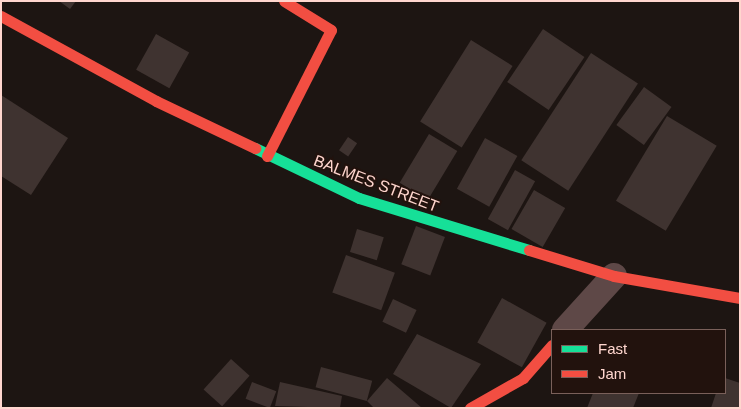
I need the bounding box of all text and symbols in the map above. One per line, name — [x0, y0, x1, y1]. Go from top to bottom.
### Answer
street label: BALMES STREET — [311, 151, 441, 217]
legend — [551, 329, 726, 394]
text: Fast — [598, 340, 627, 357]
text: Jam — [598, 365, 626, 382]

